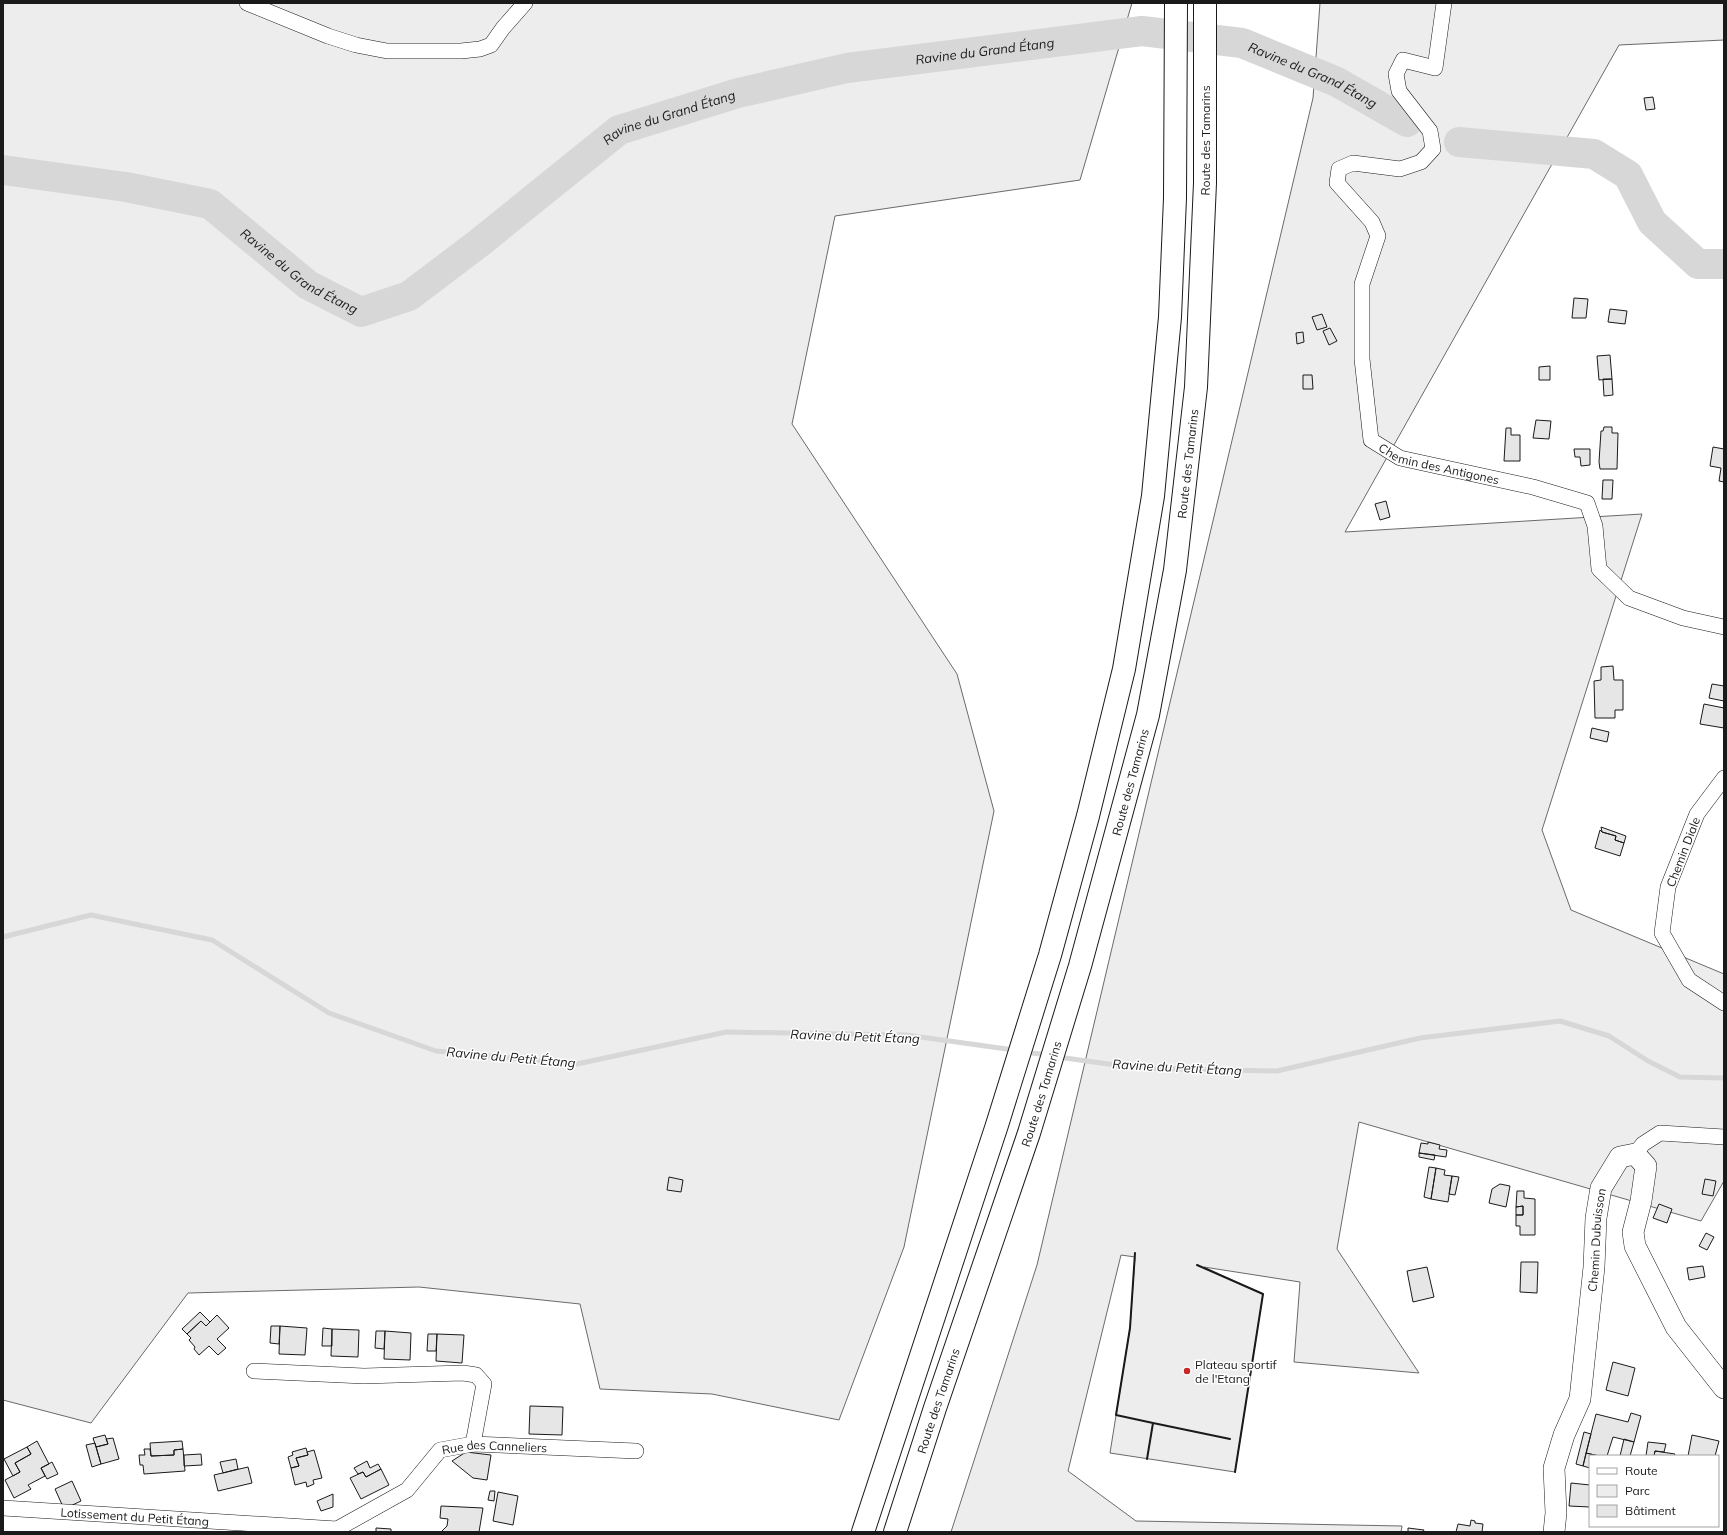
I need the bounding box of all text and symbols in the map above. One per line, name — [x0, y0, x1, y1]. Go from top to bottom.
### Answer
water label: Ravine du Grand Étang — [914, 34, 1055, 67]
water label: Ravine du Grand Étang — [1246, 39, 1380, 111]
street label: Route des Tamarins — [1197, 85, 1213, 196]
water label: Ravine du Grand Étang — [599, 86, 737, 148]
water label: Ravine du Grand Étang — [237, 225, 361, 317]
street label: Route des Tamarins — [1173, 408, 1201, 519]
street label: Chemin des Antigones — [1376, 439, 1501, 487]
street label: Route des Tamarins — [1108, 727, 1151, 837]
street label: Chemin Diale — [1663, 815, 1703, 889]
water label: Ravine du Petit Étang — [790, 1026, 920, 1046]
street label: Route des Tamarins — [1017, 1039, 1064, 1149]
water label: Ravine du Petit Étang — [446, 1043, 576, 1071]
water label: Ravine du Petit Étang — [1112, 1056, 1242, 1078]
street label: Chemin Dubuisson — [1584, 1187, 1608, 1292]
street label: Route des Tamarins — [913, 1346, 962, 1455]
place label: Plateau sportif de l'Etang — [1195, 1357, 1278, 1386]
marker: Plateau sportif de l'Etang — [1182, 1366, 1192, 1376]
street label: Rue des Canneliers — [440, 1437, 548, 1457]
legend — [1589, 1455, 1719, 1527]
text: Route — [1625, 1463, 1658, 1478]
text: Parc — [1625, 1483, 1650, 1498]
text: Bâtiment — [1625, 1503, 1676, 1518]
street label: Lotissement du Petit Étang — [60, 1504, 209, 1528]

